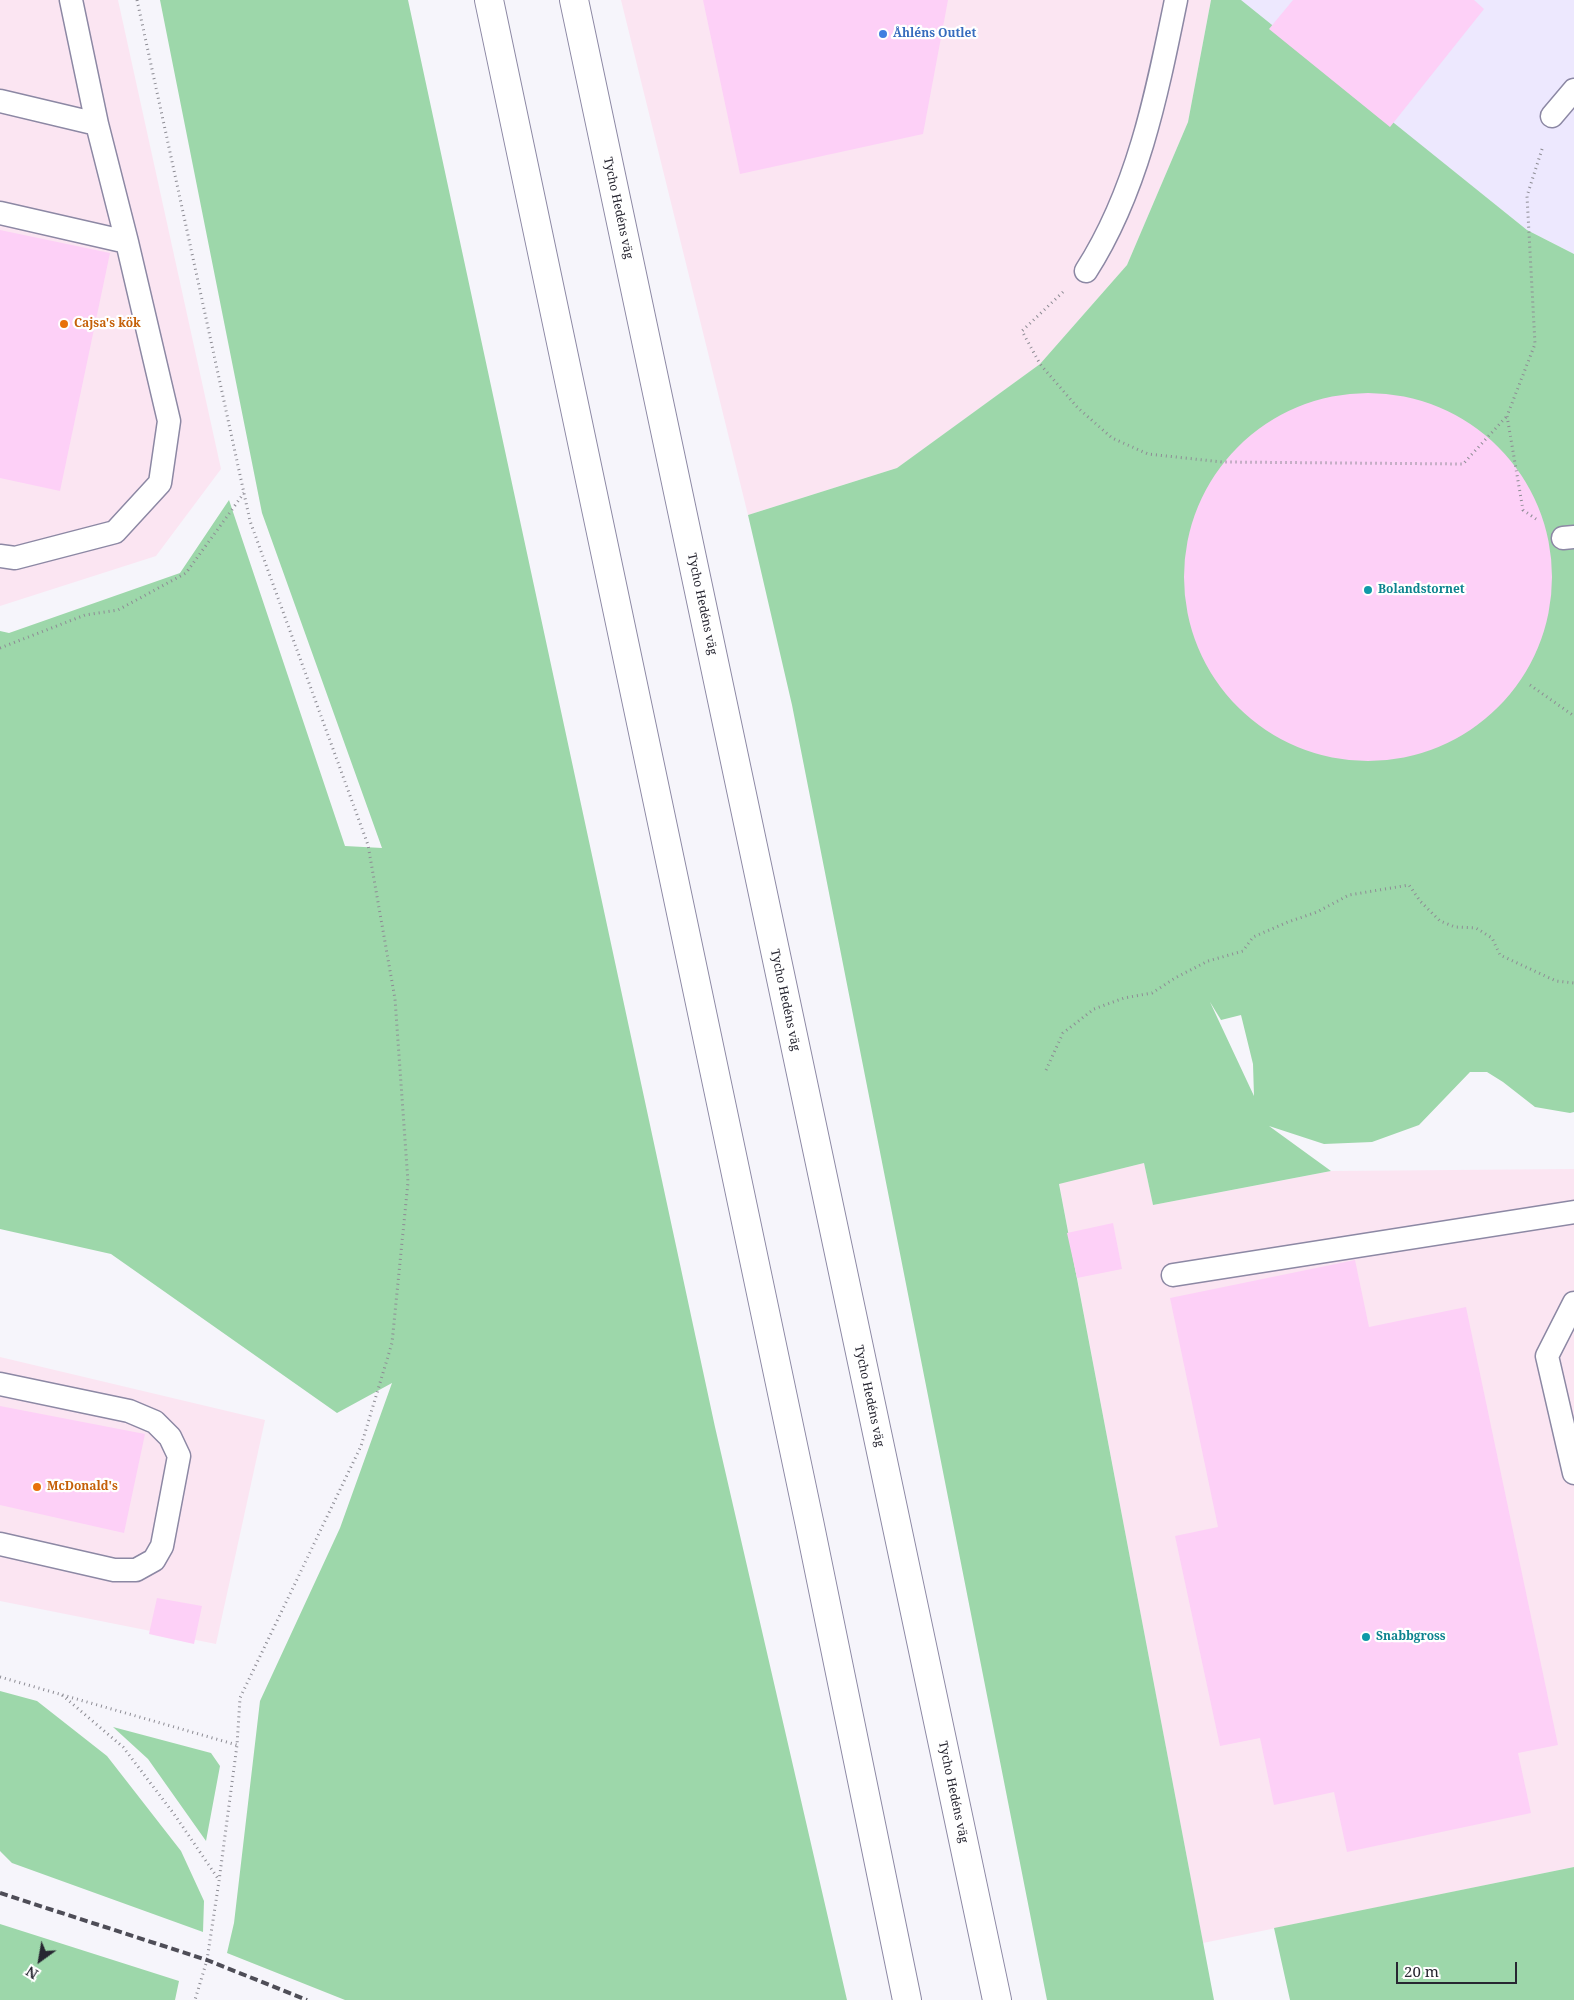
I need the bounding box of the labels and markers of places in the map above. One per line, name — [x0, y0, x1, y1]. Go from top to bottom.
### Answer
place label: Åhléns Outlet — [893, 27, 976, 41]
marker: Åhléns Outlet — [877, 28, 889, 40]
place label: Cajsa's kök — [74, 317, 141, 331]
marker: Cajsa's kök — [58, 318, 70, 330]
place label: Bolandstornet — [1378, 583, 1465, 597]
marker: Bolandstornet — [1362, 584, 1374, 596]
place label: McDonald's — [47, 1480, 118, 1494]
marker: McDonald's — [31, 1481, 43, 1493]
place label: Snabbgross — [1376, 1630, 1446, 1644]
marker: Snabbgross — [1360, 1631, 1372, 1643]

